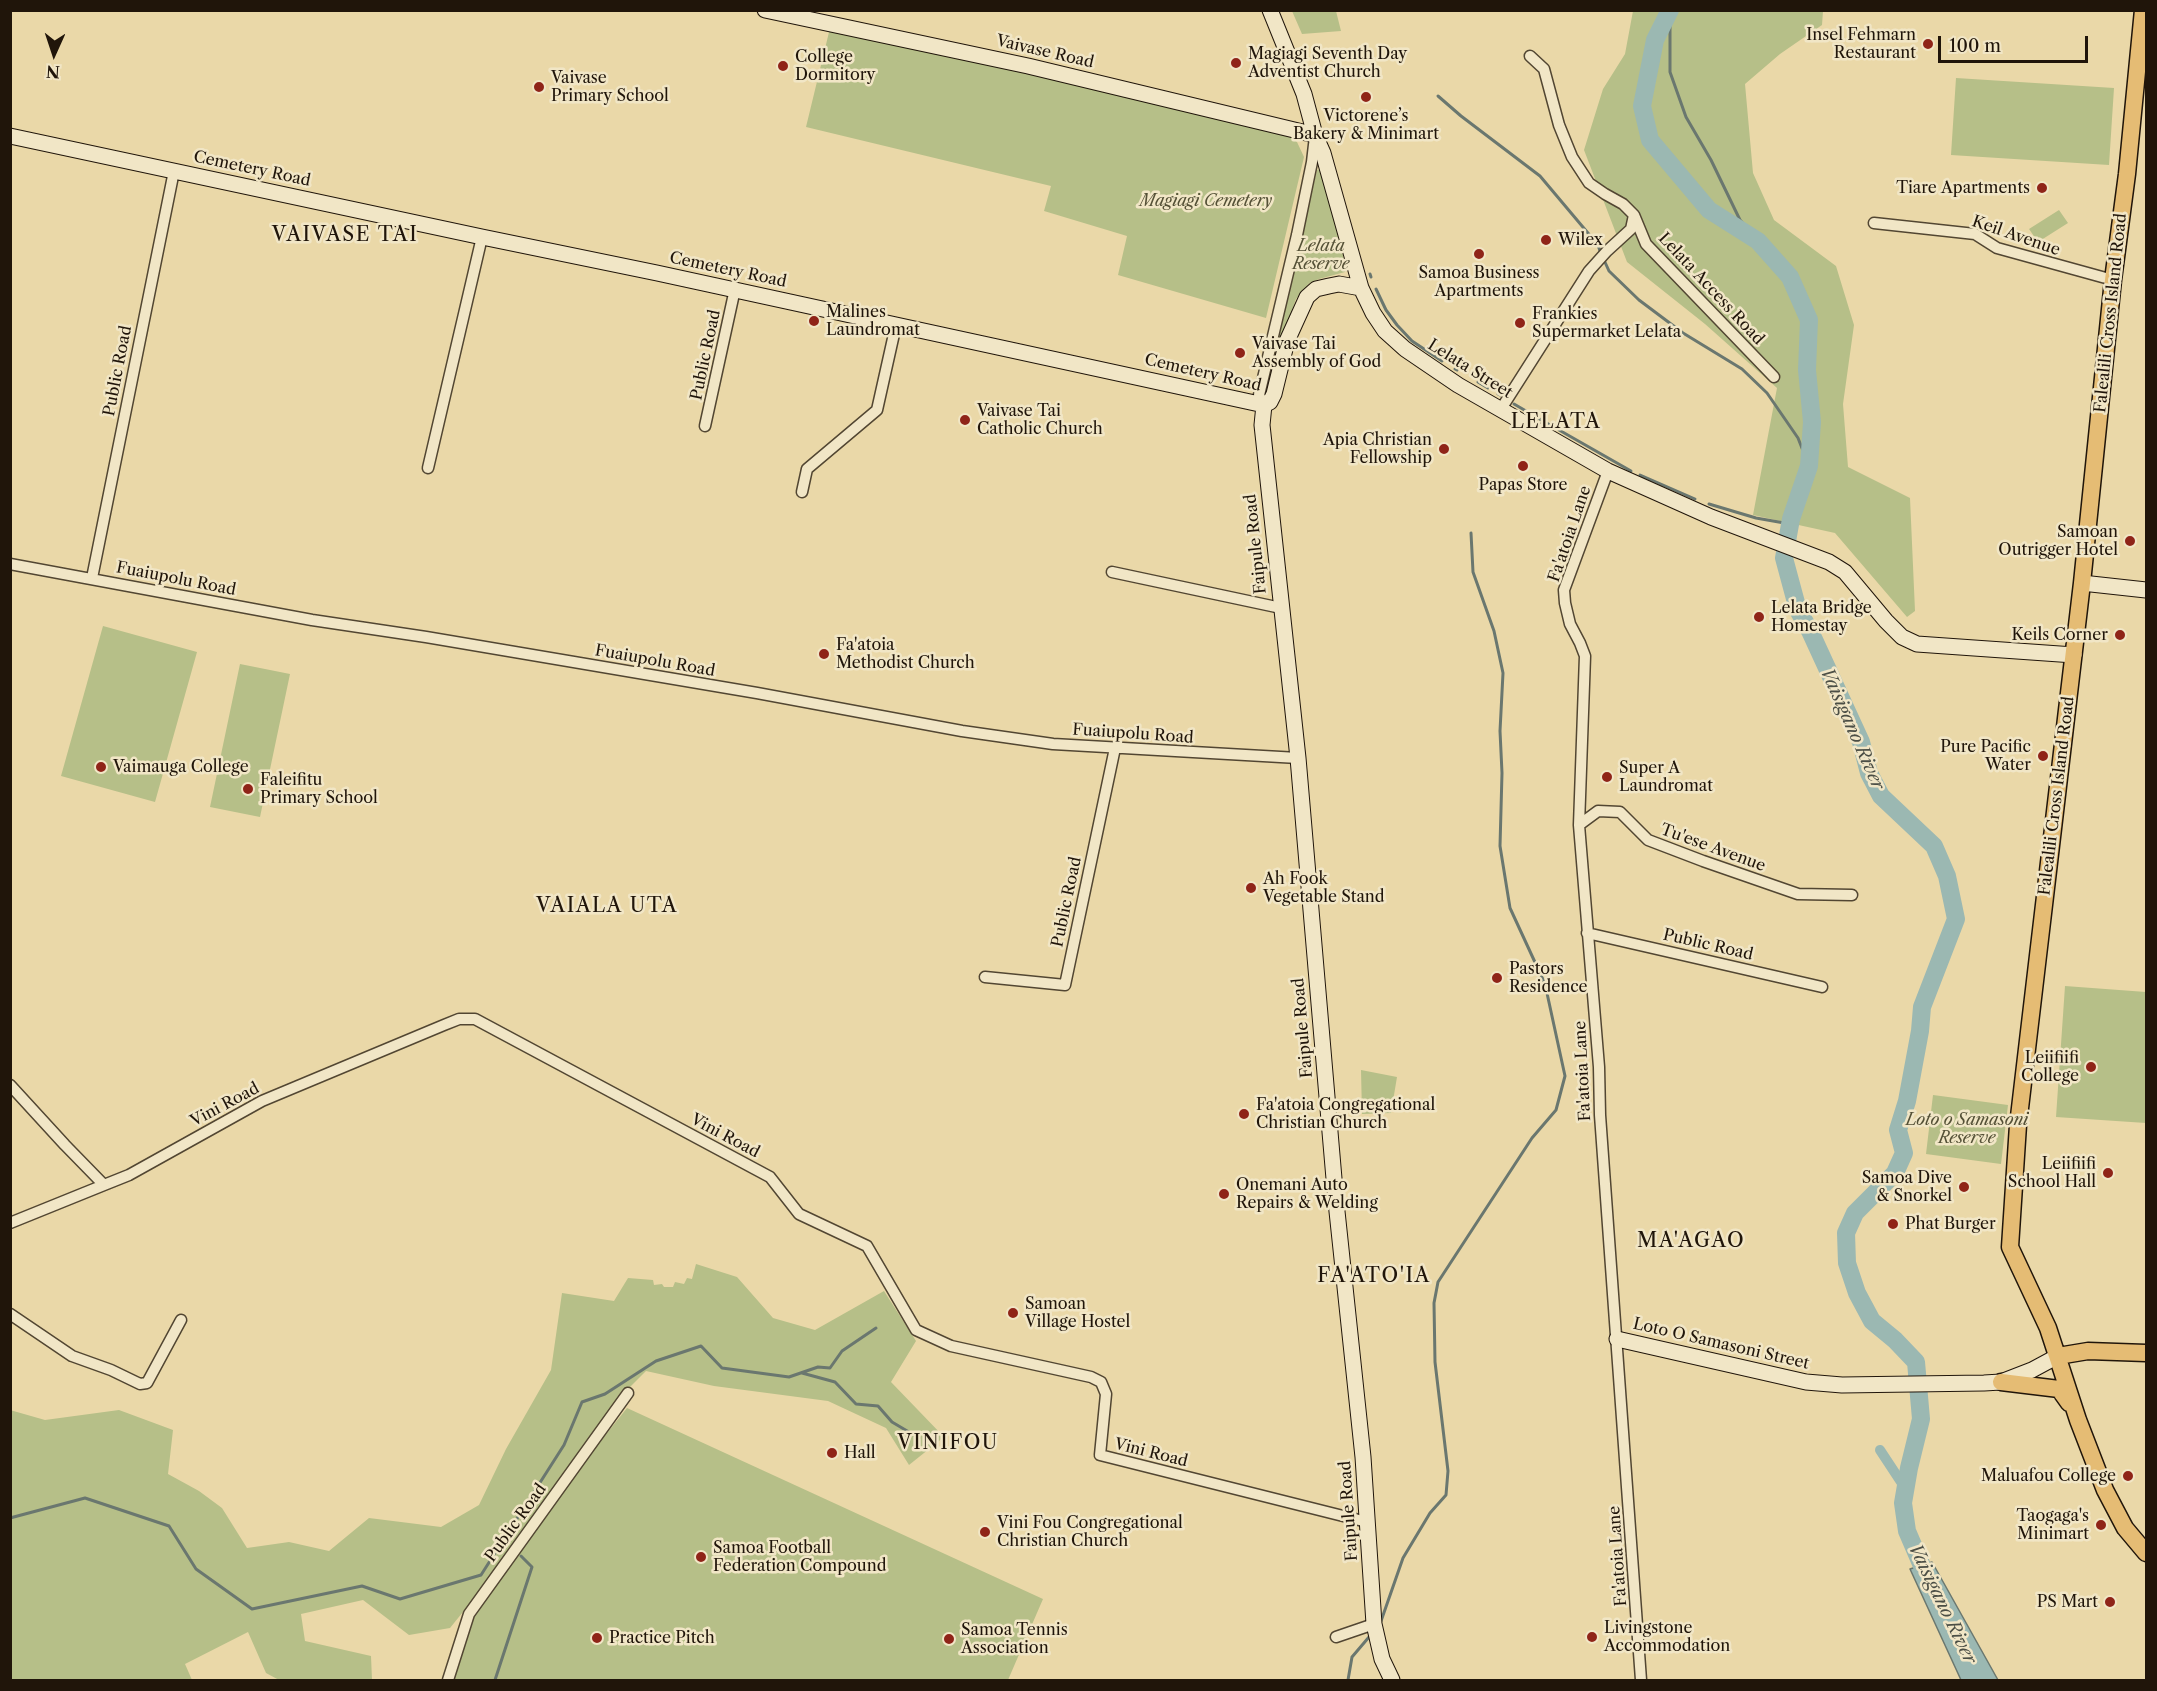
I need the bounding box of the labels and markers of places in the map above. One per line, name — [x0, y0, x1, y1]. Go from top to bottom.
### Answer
place label: Insel Fehmarn Restaurant — [1806, 25, 1916, 63]
marker: Insel Fehmarn Restaurant — [1921, 37, 1935, 51]
place label: Magiagi Seventh Day Adventist Church — [1248, 44, 1407, 82]
place label: College Dormitory — [795, 47, 875, 85]
marker: Magiagi Seventh Day Adventist Church — [1229, 56, 1243, 70]
marker: College Dormitory — [776, 59, 790, 73]
place label: Vaivase Primary School — [551, 68, 669, 106]
marker: Vaivase Primary School — [532, 80, 546, 94]
marker: Victorene’s Bakery & Minimart — [1359, 90, 1373, 104]
place label: Victorene’s Bakery & Minimart — [1293, 106, 1439, 144]
place label: Tiare Apartments — [1896, 178, 2030, 198]
marker: Tiare Apartments — [2035, 181, 2049, 195]
place label: Wilex — [1558, 230, 1603, 250]
marker: Wilex — [1539, 233, 1553, 247]
marker: Samoa Business Apartments — [1472, 247, 1486, 261]
place label: Samoa Business Apartments — [1418, 263, 1540, 301]
place label: Malines Laundromat — [826, 302, 920, 340]
place label: Frankies Supermarket Lelata — [1532, 304, 1681, 342]
marker: Malines Laundromat — [807, 314, 821, 328]
marker: Frankies Supermarket Lelata — [1513, 316, 1527, 330]
place label: Vaivase Tai Assembly of God — [1252, 334, 1381, 372]
marker: Vaivase Tai Assembly of God — [1233, 346, 1247, 360]
place label: Vaivase Tai Catholic Church — [977, 401, 1103, 439]
marker: Vaivase Tai Catholic Church — [958, 413, 972, 427]
place label: Apia Christian Fellowship — [1323, 430, 1432, 468]
marker: Apia Christian Fellowship — [1437, 442, 1451, 456]
marker: Papas Store — [1516, 459, 1530, 473]
place label: Papas Store — [1479, 475, 1567, 495]
place label: Samoan Outrigger Hotel — [1998, 522, 2118, 560]
marker: Samoan Outrigger Hotel — [2123, 534, 2137, 548]
place label: Lelata Bridge Homestay — [1771, 598, 1872, 636]
marker: Lelata Bridge Homestay — [1752, 610, 1766, 624]
place label: Keils Corner — [2012, 625, 2108, 645]
marker: Keils Corner — [2113, 628, 2127, 642]
place label: Fa'atoia Methodist Church — [836, 635, 975, 673]
marker: Fa'atoia Methodist Church — [817, 647, 831, 661]
place label: Pure Pacific Water — [1940, 737, 2031, 775]
marker: Pure Pacific Water — [2036, 749, 2050, 763]
place label: Vaimauga College — [113, 757, 249, 777]
place label: Super A Laundromat — [1619, 758, 1713, 796]
marker: Vaimauga College — [94, 760, 108, 774]
place label: Faleifitu Primary School — [260, 770, 378, 808]
marker: Super A Laundromat — [1600, 770, 1614, 784]
marker: Faleifitu Primary School — [241, 782, 255, 796]
place label: Ah Fook Vegetable Stand — [1263, 869, 1385, 907]
marker: Ah Fook Vegetable Stand — [1244, 881, 1258, 895]
place label: Pastors Residence — [1509, 959, 1588, 997]
marker: Pastors Residence — [1490, 971, 1504, 985]
place label: Leiifiifi College — [2021, 1048, 2079, 1086]
marker: Leiifiifi College — [2084, 1060, 2098, 1074]
place label: Fa'atoia Congregational Christian Church — [1256, 1095, 1435, 1133]
marker: Fa'atoia Congregational Christian Church — [1237, 1107, 1251, 1121]
place label: Leiifiifi School Hall — [2008, 1154, 2096, 1192]
marker: Leiifiifi School Hall — [2101, 1166, 2115, 1180]
place label: Samoa Dive & Snorkel — [1862, 1168, 1952, 1206]
place label: Onemani Auto Repairs & Welding — [1236, 1175, 1378, 1213]
marker: Samoa Dive & Snorkel — [1957, 1180, 1971, 1194]
marker: Onemani Auto Repairs & Welding — [1217, 1187, 1231, 1201]
place label: Phat Burger — [1905, 1214, 1996, 1234]
marker: Phat Burger — [1886, 1217, 1900, 1231]
place label: Samoan Village Hostel — [1025, 1294, 1130, 1332]
marker: Samoan Village Hostel — [1006, 1306, 1020, 1320]
place label: Hall — [844, 1443, 876, 1463]
marker: Hall — [825, 1446, 839, 1460]
place label: Maluafou College — [1981, 1466, 2116, 1486]
marker: Maluafou College — [2121, 1469, 2135, 1483]
place label: Taogaga's Minimart — [2017, 1506, 2089, 1544]
place label: Vini Fou Congregational Christian Church — [997, 1513, 1183, 1551]
marker: Taogaga's Minimart — [2094, 1518, 2108, 1532]
marker: Vini Fou Congregational Christian Church — [978, 1525, 992, 1539]
place label: Samoa Football Federation Compound — [713, 1538, 886, 1576]
marker: Samoa Football Federation Compound — [694, 1550, 708, 1564]
place label: PS Mart — [2037, 1592, 2098, 1612]
marker: PS Mart — [2103, 1595, 2117, 1609]
place label: Livingstone Accommodation — [1604, 1618, 1730, 1656]
place label: Samoa Tennis Association — [961, 1620, 1068, 1658]
place label: Practice Pitch — [609, 1628, 715, 1648]
marker: Livingstone Accommodation — [1585, 1630, 1599, 1644]
marker: Practice Pitch — [590, 1631, 604, 1645]
marker: Samoa Tennis Association — [942, 1632, 956, 1646]

